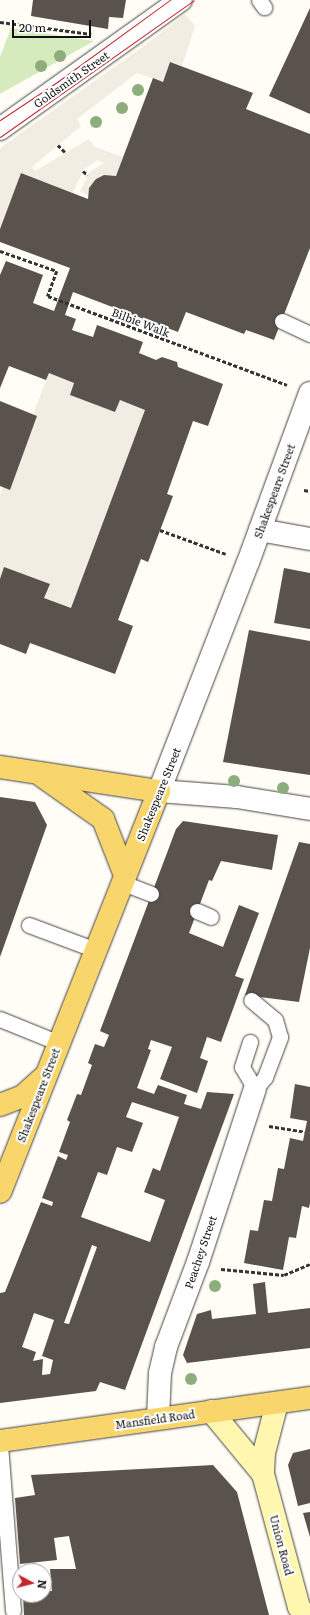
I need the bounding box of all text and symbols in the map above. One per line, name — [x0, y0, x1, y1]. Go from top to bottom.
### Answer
scale bar — [14, 12, 93, 38]
text: 20 m — [19, 18, 46, 36]
street label: Goldsmith Street — [31, 48, 111, 110]
street label: Bilbie Walk — [110, 305, 172, 339]
street label: Shakespeare Street — [251, 442, 297, 540]
street label: Shakespeare Street — [133, 745, 183, 843]
street label: Shakespeare Street — [14, 1046, 62, 1144]
street label: Peachey Street — [181, 1214, 219, 1290]
street label: Mansfield Road — [114, 1407, 196, 1431]
street label: Union Road — [268, 1513, 296, 1577]
north arrow — [12, 1563, 52, 1603]
text: N — [34, 1579, 51, 1590]

